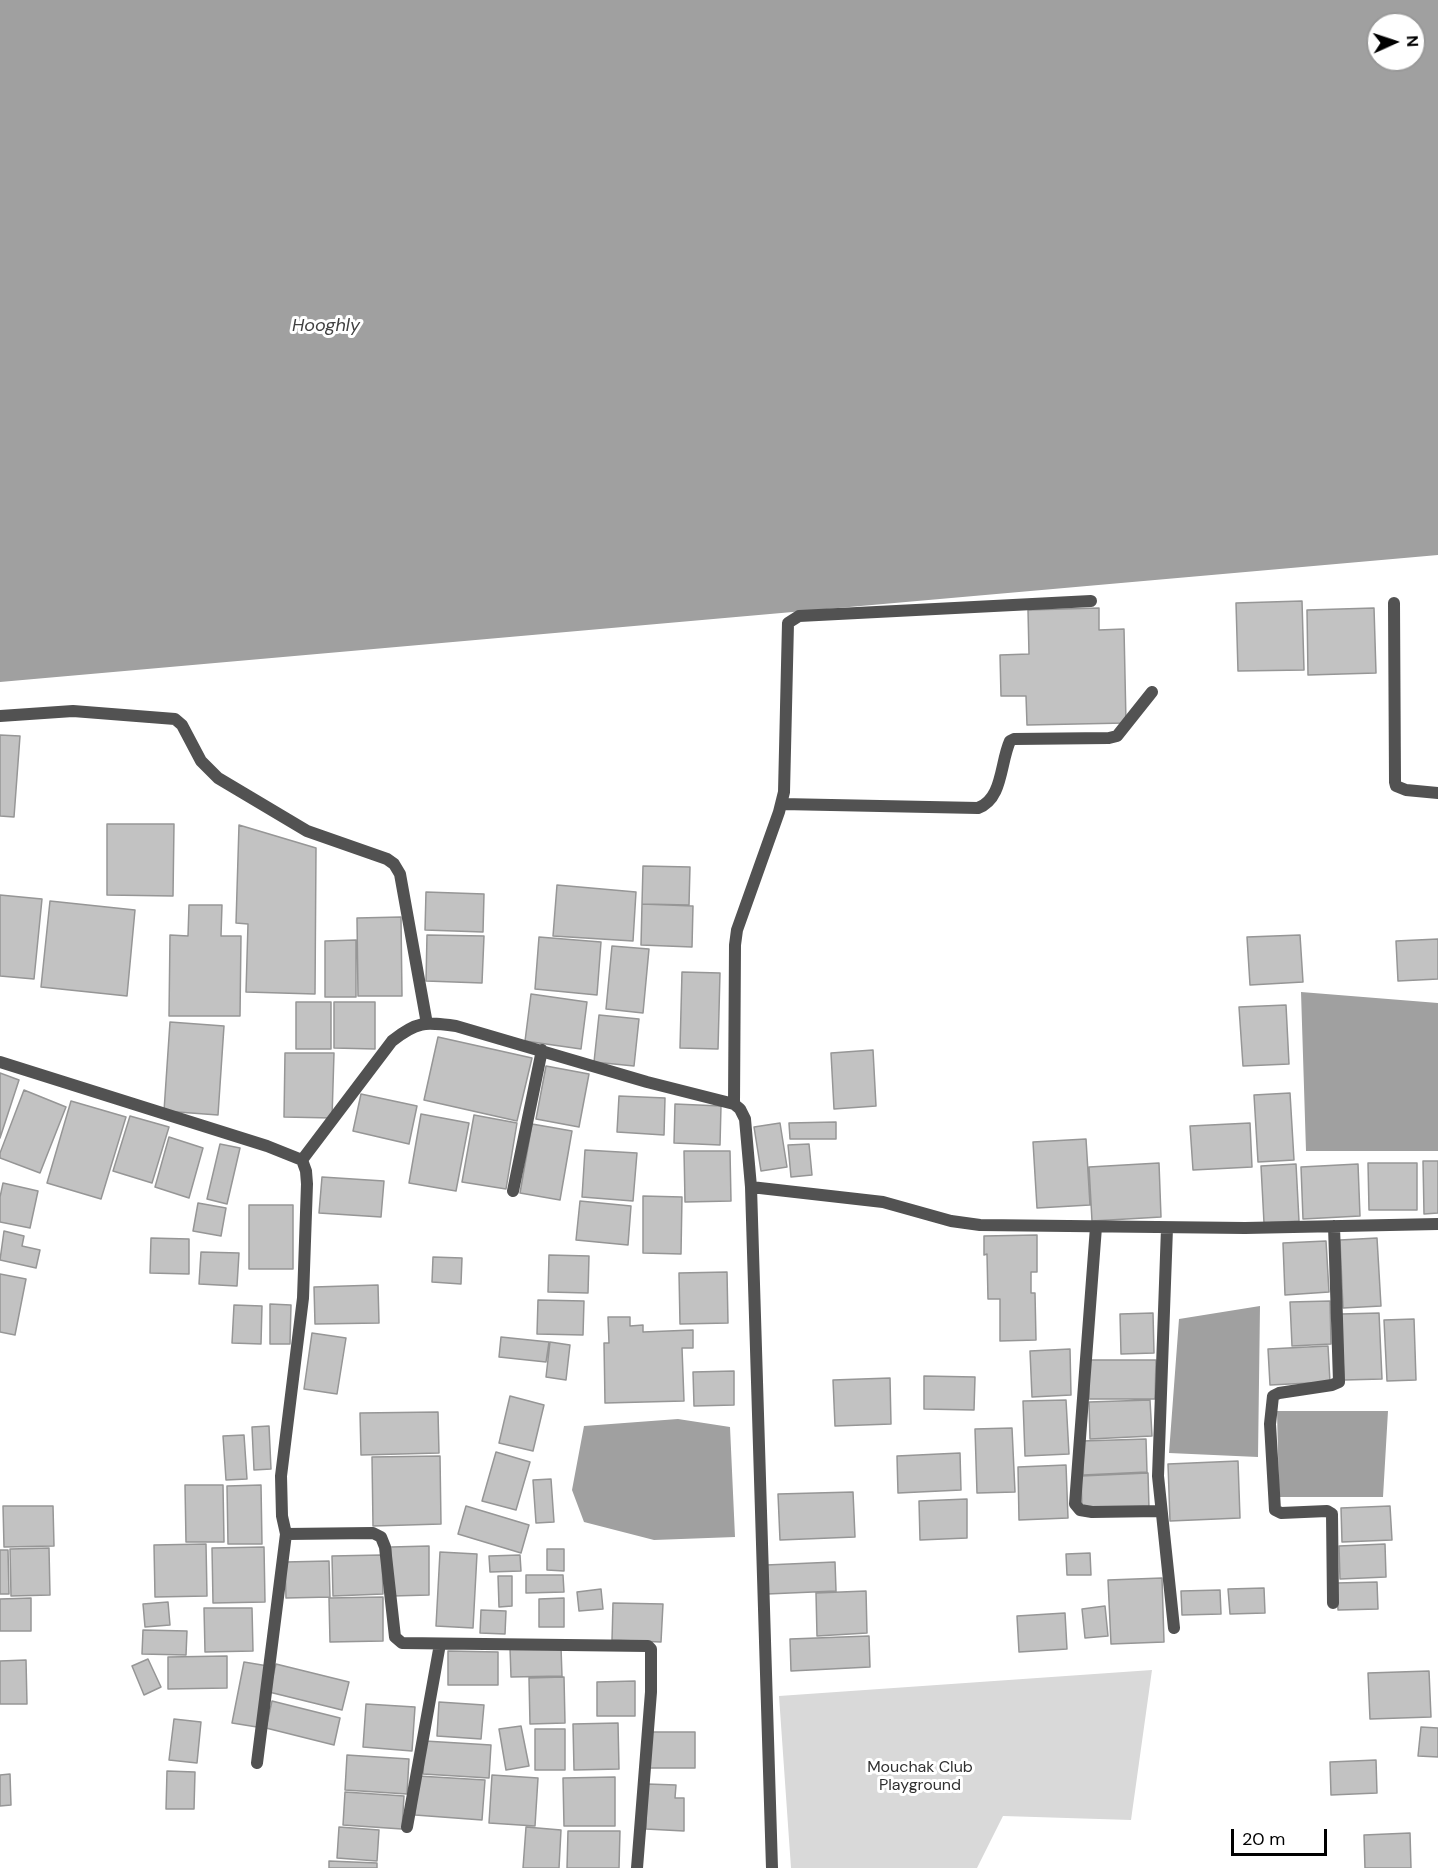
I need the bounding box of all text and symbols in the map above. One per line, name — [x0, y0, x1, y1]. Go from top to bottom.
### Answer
north arrow — [1366, 12, 1426, 72]
text: N — [1402, 35, 1423, 48]
water label: Hooghly — [292, 315, 360, 337]
park label: Mouchak Club Playground — [867, 1758, 973, 1796]
scale bar — [1234, 1817, 1330, 1855]
text: 20 m — [1242, 1827, 1285, 1851]

